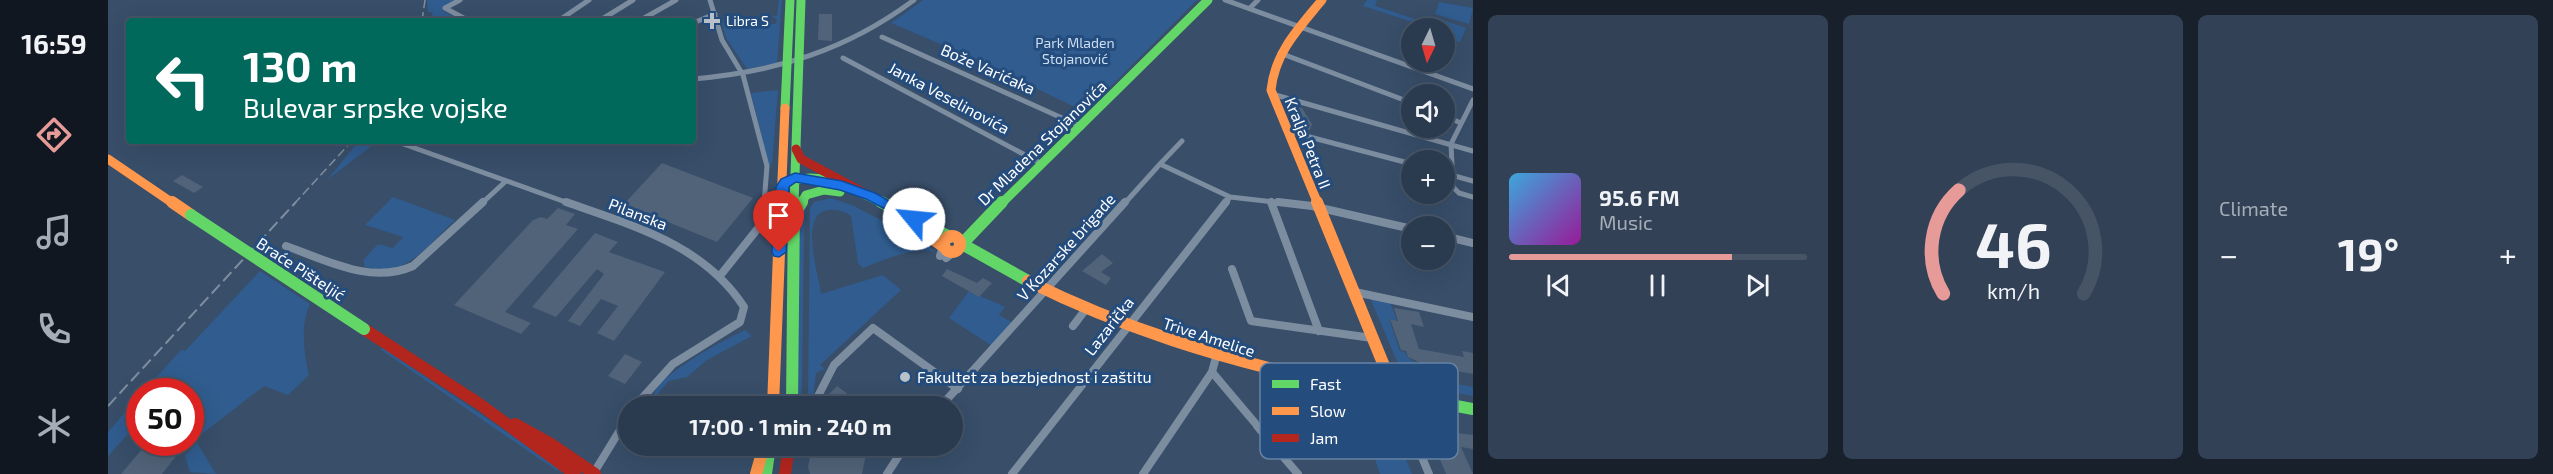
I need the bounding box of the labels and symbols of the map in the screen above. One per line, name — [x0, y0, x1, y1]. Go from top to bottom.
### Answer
marker: Libra S — [703, 12, 721, 30]
place label: Libra S — [726, 12, 769, 29]
north arrow — [1401, 18, 1455, 72]
park label: Park Mladen Stojanović — [1035, 34, 1115, 67]
street label: Bože Varićaka — [938, 39, 1038, 98]
street label: Janka Veselinovića — [886, 58, 1013, 137]
street label: Dr Mladena Stojanovića — [973, 76, 1111, 210]
street label: Kralja Petra II — [1281, 94, 1335, 192]
position arrow — [882, 187, 946, 251]
street label: V Kozarske brigade — [1012, 189, 1119, 304]
pin — [753, 190, 804, 252]
street label: Pilanska — [606, 194, 670, 233]
street label: Braće Pišteljić — [253, 233, 349, 305]
street label: Lazarička — [1080, 293, 1137, 359]
street label: Trive Amelice — [1161, 313, 1258, 360]
legend — [1260, 363, 1458, 459]
place label: Fakultet za bezbjednost i zaštitu — [917, 367, 1152, 387]
marker: Fakultet za bezbjednost i zaštitu — [898, 370, 912, 384]
text: Fast — [1310, 374, 1341, 393]
speed limit sign: 50 — [126, 378, 204, 456]
text: Slow — [1310, 401, 1346, 420]
text: Jam — [1310, 428, 1338, 447]

